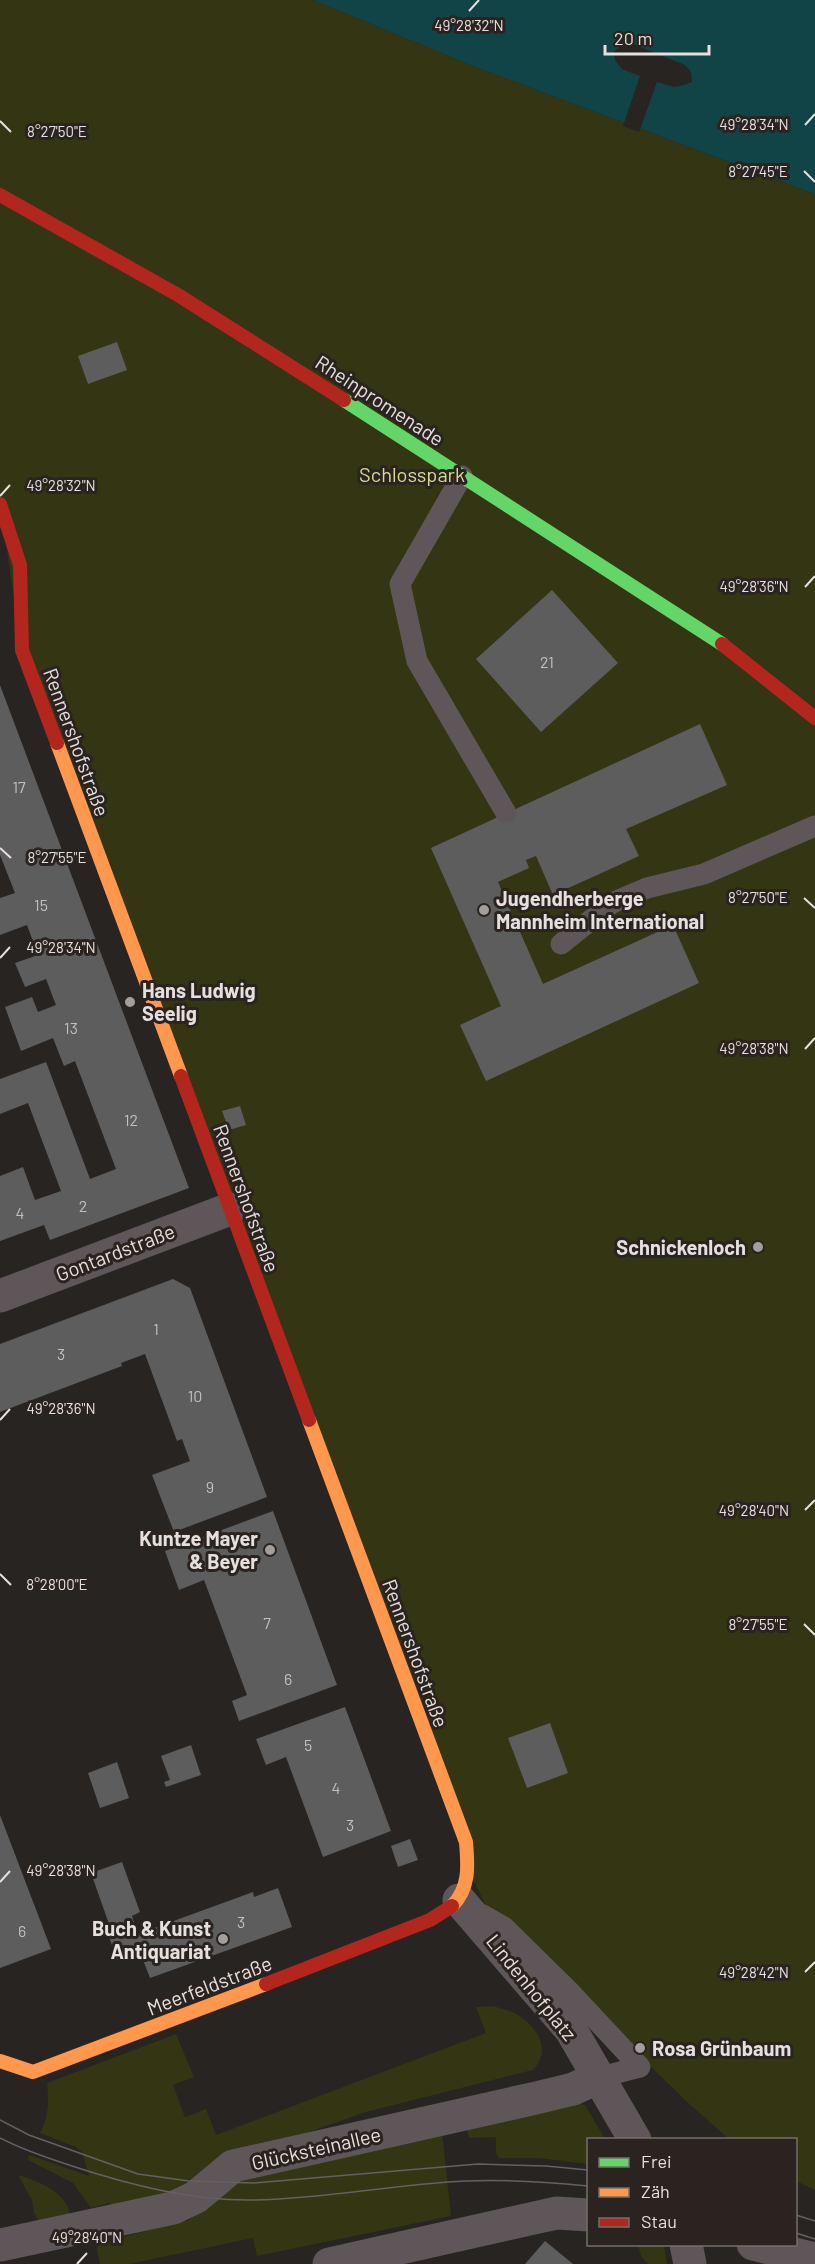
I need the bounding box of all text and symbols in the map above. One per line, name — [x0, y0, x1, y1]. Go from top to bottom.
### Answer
text: 49°28'32"N — [434, 16, 504, 34]
scale bar — [605, 18, 708, 56]
text: 20 m — [614, 27, 652, 49]
text: 49°28'34"N — [719, 115, 789, 133]
text: 8°27'50"E — [27, 122, 87, 140]
text: 8°27'45"E — [728, 162, 788, 180]
street label: Rheinpromenade — [311, 350, 449, 450]
park label: Schlosspark — [359, 462, 465, 486]
text: 49°28'32"N — [26, 476, 96, 494]
text: 49°28'36"N — [719, 577, 789, 595]
house number: 21 — [540, 652, 554, 671]
street label: Rennershofstraße — [39, 665, 115, 819]
house number: 17 — [12, 777, 26, 796]
text: 8°27'55"E — [27, 848, 87, 866]
place label: Jugendherberge Mannheim International — [496, 886, 704, 933]
text: 8°27'50"E — [728, 888, 788, 906]
house number: 15 — [34, 895, 48, 914]
marker: Jugendherberge Mannheim International — [477, 903, 491, 917]
text: 49°28'34"N — [26, 938, 96, 956]
place label: Hans Ludwig Seelig — [142, 978, 256, 1025]
marker: Hans Ludwig Seelig — [123, 995, 137, 1009]
house number: 13 — [64, 1018, 78, 1037]
text: 49°28'38"N — [719, 1039, 789, 1057]
house number: 12 — [124, 1110, 138, 1129]
street label: Rennershofstraße — [209, 1121, 285, 1275]
house number: 2 — [79, 1196, 87, 1215]
house number: 4 — [16, 1203, 24, 1222]
street label: Gontardstraße — [52, 1218, 178, 1286]
place label: Schnickenloch — [616, 1235, 746, 1259]
marker: Schnickenloch — [751, 1240, 765, 1254]
house number: 1 — [153, 1319, 159, 1338]
house number: 3 — [57, 1344, 65, 1363]
house number: 10 — [188, 1386, 202, 1405]
text: 49°28'36"N — [26, 1399, 96, 1417]
house number: 9 — [206, 1477, 214, 1496]
text: 49°28'40"N — [719, 1501, 789, 1519]
place label: Kuntze Mayer & Beyer — [139, 1526, 258, 1573]
marker: Kuntze Mayer & Beyer — [263, 1543, 277, 1557]
text: 8°28'00"E — [26, 1575, 88, 1593]
street label: Rennershofstraße — [378, 1576, 454, 1730]
house number: 7 — [263, 1613, 271, 1632]
text: 8°27'55"E — [728, 1615, 788, 1633]
house number: 6 — [284, 1669, 292, 1688]
house number: 5 — [304, 1735, 312, 1754]
house number: 4 — [332, 1778, 340, 1797]
house number: 3 — [346, 1815, 354, 1834]
text: 49°28'38"N — [26, 1861, 96, 1879]
house number: 3 — [237, 1912, 245, 1931]
place label: Buch & Kunst Antiquariat — [92, 1916, 211, 1963]
house number: 6 — [18, 1921, 26, 1940]
street label: Lindenhofplatz — [482, 1929, 582, 2045]
marker: Buch & Kunst Antiquariat — [216, 1932, 230, 1946]
street label: Meerfeldstraße — [143, 1950, 275, 2020]
text: 49°28'42"N — [719, 1963, 789, 1981]
place label: Rosa Grünbaum — [652, 2036, 791, 2060]
marker: Rosa Grünbaum — [633, 2041, 647, 2055]
street label: Glücksteinallee — [249, 2121, 383, 2175]
legend — [587, 2138, 797, 2246]
text: Frei — [641, 2150, 672, 2172]
text: Zäh — [641, 2180, 670, 2202]
text: Stau — [641, 2210, 677, 2232]
text: 49°28'40"N — [52, 2228, 122, 2246]

